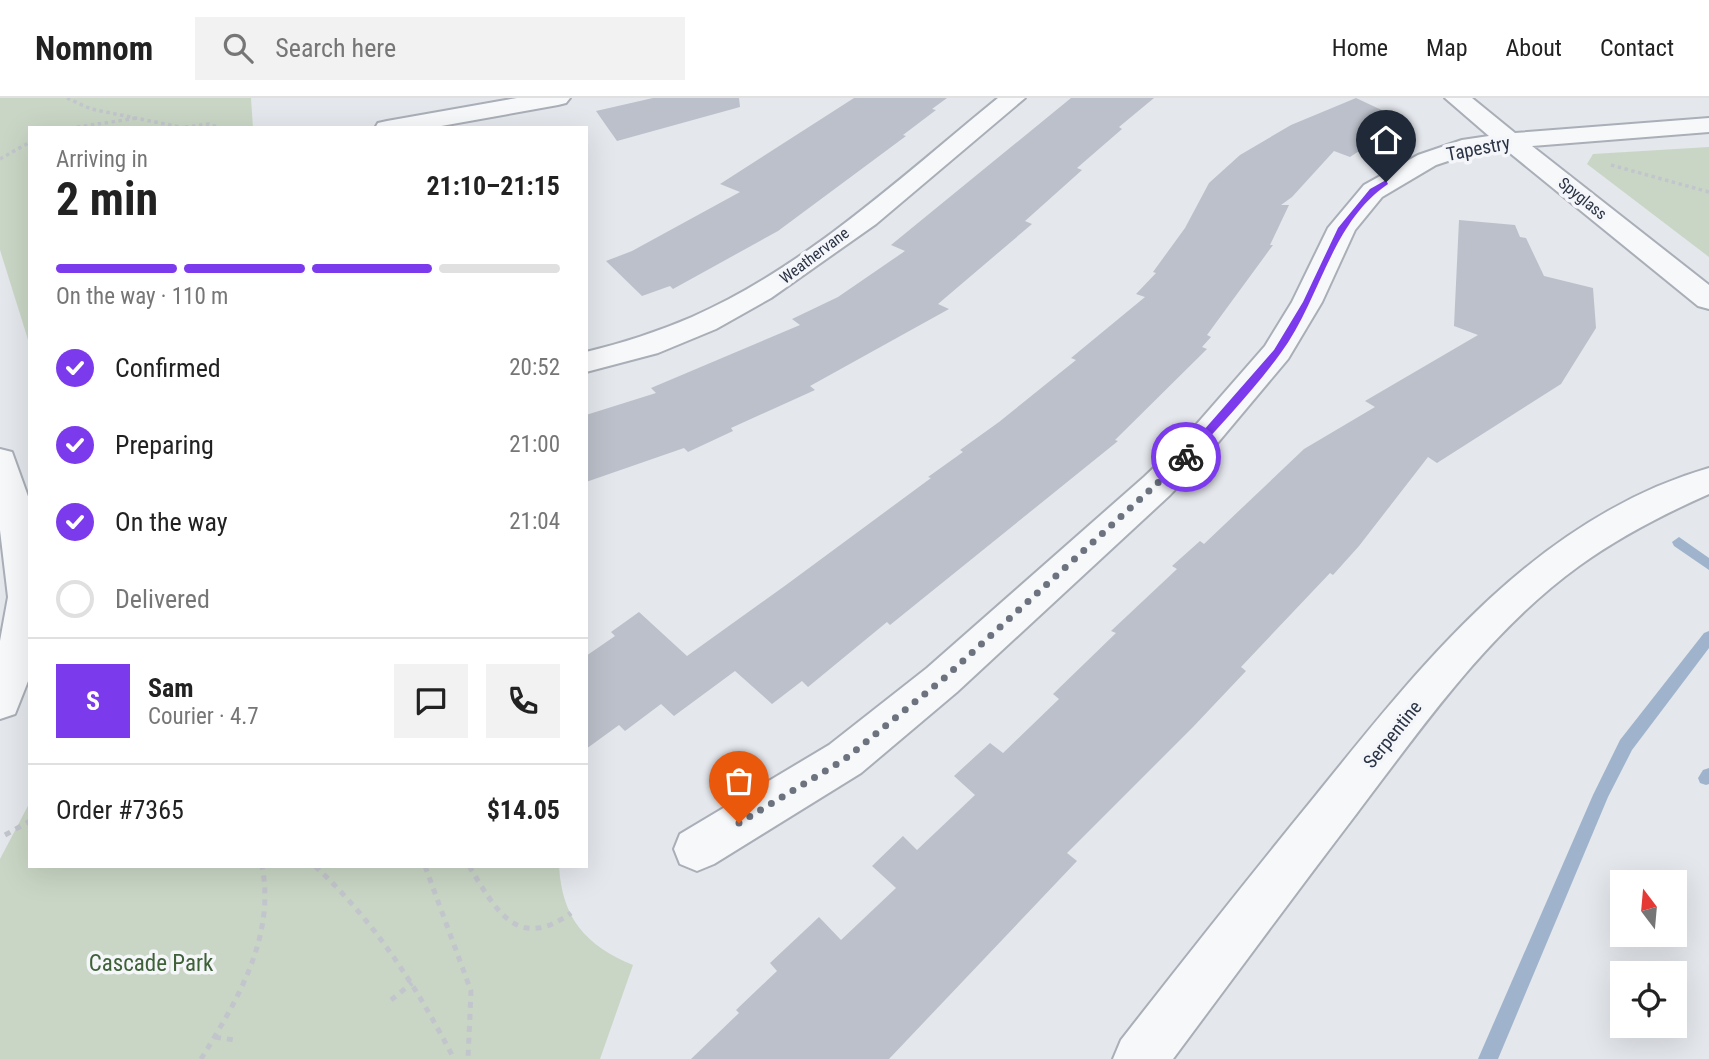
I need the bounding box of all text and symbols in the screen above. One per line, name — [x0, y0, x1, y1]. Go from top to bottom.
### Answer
search box — [195, 17, 685, 80]
text: Nomnom — [35, 29, 153, 68]
icon: search — [219, 29, 257, 67]
text: Search here — [275, 33, 396, 63]
text: Home — [1332, 34, 1388, 62]
text: Map — [1426, 34, 1468, 62]
text: About — [1506, 34, 1562, 62]
text: Contact — [1600, 34, 1674, 62]
pin — [1356, 110, 1416, 182]
icon: home — [1367, 121, 1405, 159]
street label: Tapestry — [1444, 131, 1512, 166]
text: Arriving in — [56, 146, 148, 173]
text: 21:10–21:15 — [426, 171, 560, 201]
text: 2 min — [56, 172, 158, 226]
street label: Spyglass — [1555, 173, 1611, 224]
street label: Weathervane — [776, 223, 853, 288]
text: On the way · 110 m — [56, 283, 228, 310]
icon: check — [56, 349, 94, 387]
text: Confirmed — [115, 353, 221, 383]
text: 20:52 — [509, 354, 560, 381]
courier — [1151, 422, 1221, 492]
icon: check — [56, 426, 94, 464]
text: Preparing — [115, 430, 214, 460]
text: 21:00 — [509, 431, 560, 458]
icon: bike — [1167, 438, 1205, 476]
icon: check — [56, 503, 94, 541]
text: On the way — [115, 507, 228, 537]
text: 21:04 — [509, 508, 560, 535]
text: Delivered — [115, 584, 210, 614]
button: chat — [394, 664, 468, 738]
button: phone — [486, 664, 560, 738]
text: Sam — [148, 673, 194, 703]
text: S — [86, 686, 100, 716]
street label: Serpentine — [1358, 696, 1427, 773]
text: Courier · 4.7 — [148, 703, 259, 730]
pin — [709, 751, 769, 823]
icon: bag — [720, 762, 758, 800]
text: Order #7365 — [56, 795, 184, 825]
text: $14.05 — [487, 795, 560, 825]
north arrow — [1610, 870, 1687, 947]
map controls — [1610, 870, 1687, 1038]
park label: Cascade Park — [89, 950, 214, 977]
button: locate — [1610, 961, 1687, 1038]

